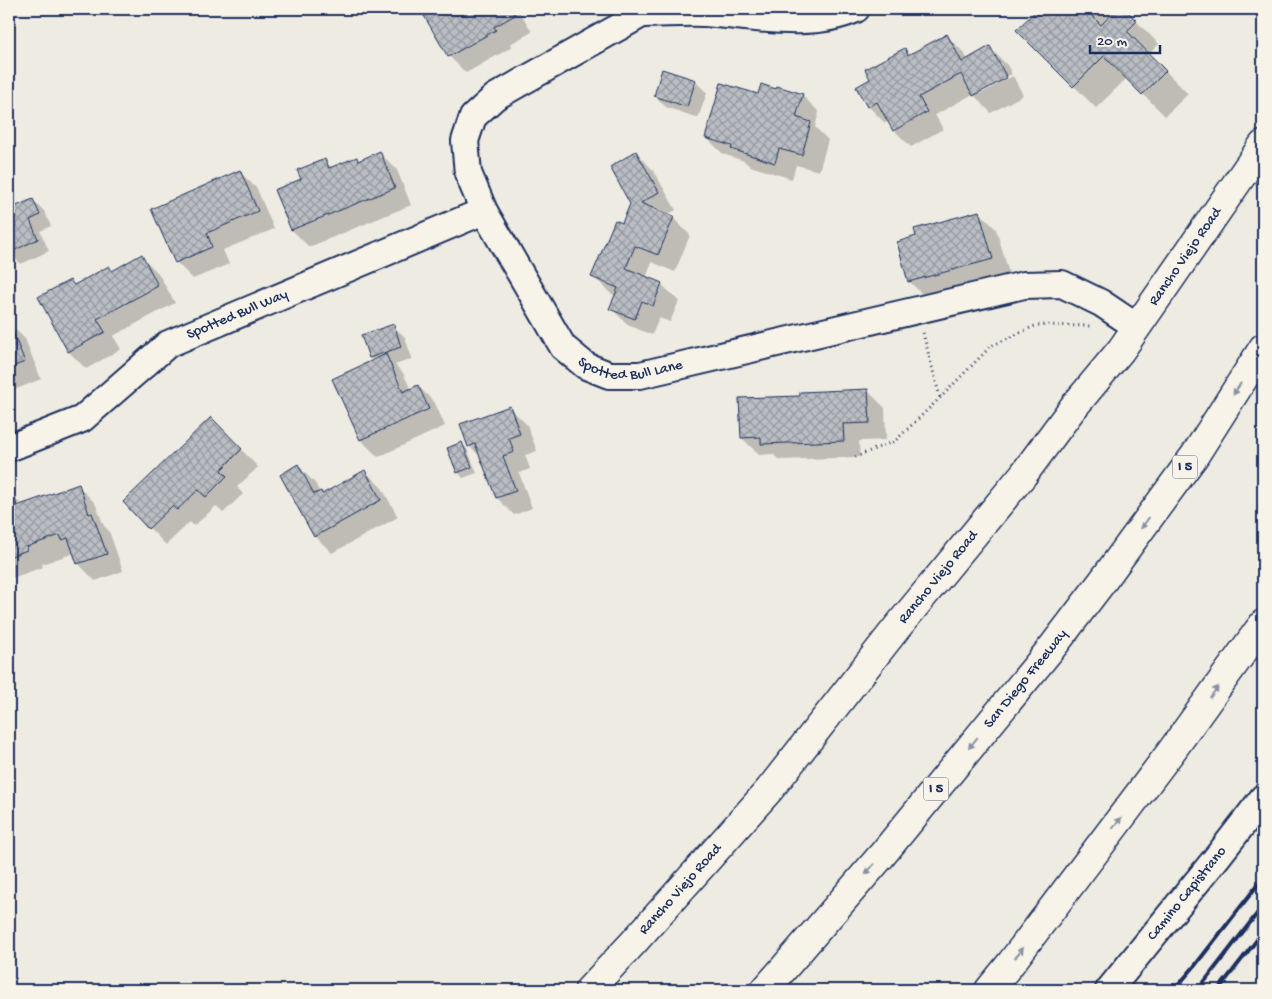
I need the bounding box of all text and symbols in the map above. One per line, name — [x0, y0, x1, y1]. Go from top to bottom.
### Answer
scale bar — [1090, 22, 1160, 54]
text: 20 m — [1097, 33, 1127, 51]
street label: Rancho Viejo Road — [1145, 203, 1227, 310]
street label: Spotted Bull Way — [184, 285, 291, 344]
street label: Spotted Bull Lane — [573, 353, 685, 384]
one-way arrow — [1232, 382, 1242, 396]
road number: I 5 — [1172, 456, 1198, 478]
one-way arrow — [1140, 516, 1150, 530]
street label: Rancho Viejo Road — [895, 526, 983, 628]
street label: San Diego Freeway — [980, 625, 1072, 732]
one-way arrow — [1208, 686, 1219, 699]
one-way arrow — [968, 736, 979, 749]
road number: I 5 — [924, 778, 948, 801]
one-way arrow — [1112, 816, 1122, 830]
street label: Rancho Viejo Road — [635, 839, 727, 939]
street label: Camino Capistrano — [1144, 843, 1231, 945]
one-way arrow — [864, 862, 876, 874]
one-way arrow — [1014, 947, 1025, 960]

